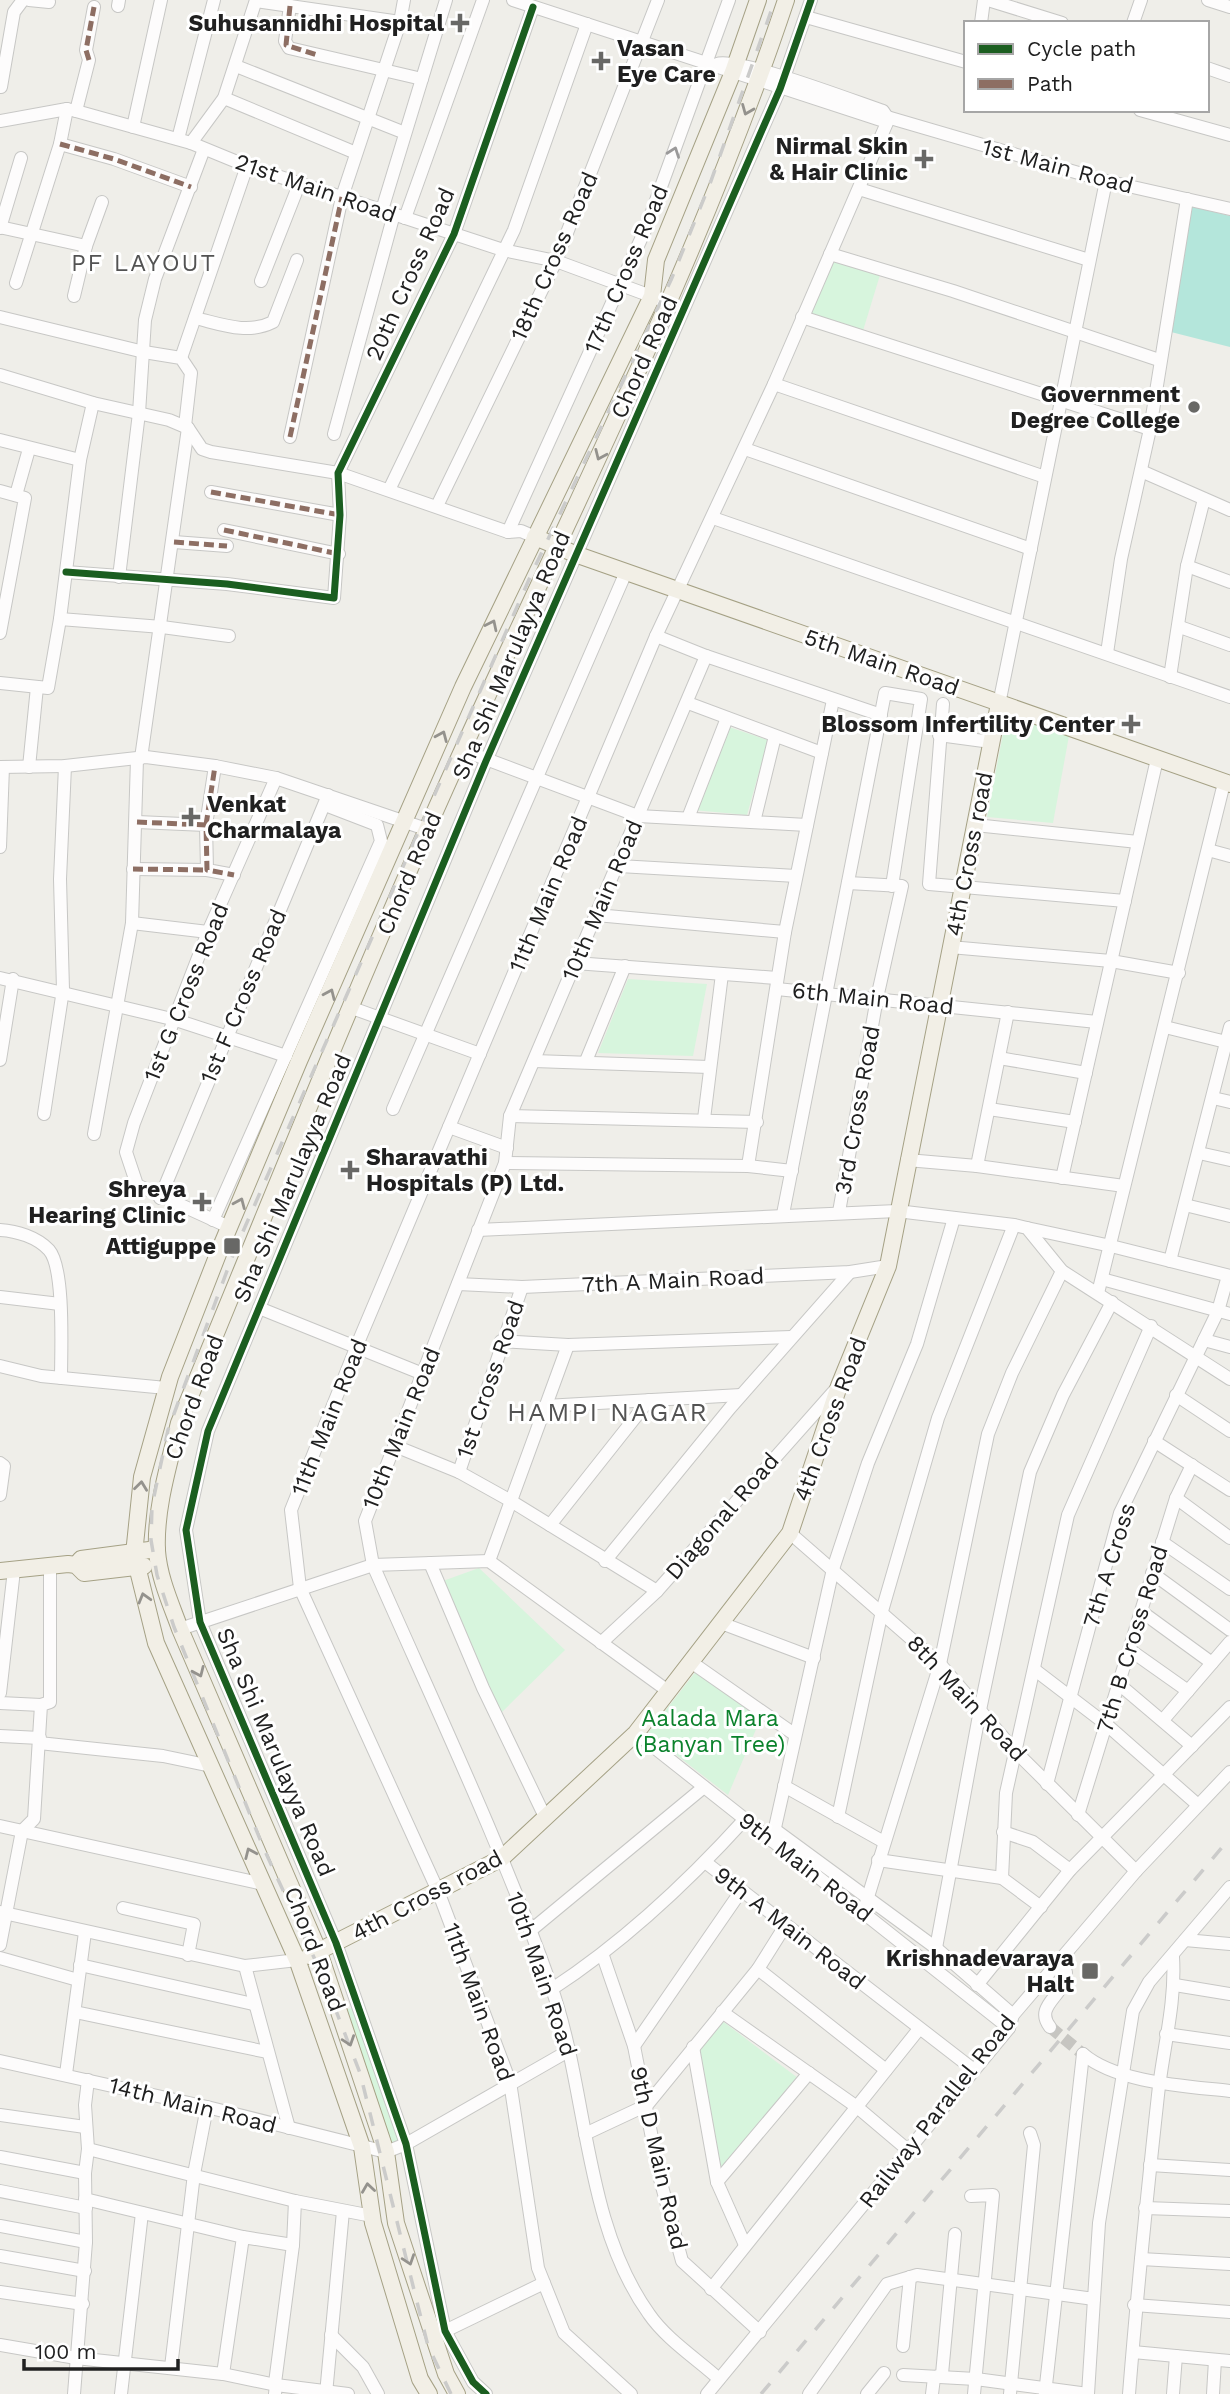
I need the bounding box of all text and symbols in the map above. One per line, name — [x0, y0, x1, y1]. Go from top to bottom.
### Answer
place label: Suhusannidhi Hospital — [189, 10, 444, 37]
marker: Suhusannidhi Hospital — [450, 13, 470, 33]
legend — [964, 21, 1209, 112]
place label: Vasan Eye Care — [617, 35, 716, 88]
text: Cycle path — [1027, 36, 1136, 61]
marker: Vasan Eye Care — [591, 51, 611, 71]
text: Path — [1027, 71, 1073, 96]
one-way arrow — [741, 104, 755, 116]
place label: Nirmal Skin & Hair Clinic — [770, 133, 908, 186]
street label: 1st Main Road — [979, 133, 1136, 200]
one-way arrow — [666, 147, 680, 159]
street label: 21st Main Road — [232, 148, 400, 229]
marker: Nirmal Skin & Hair Clinic — [914, 149, 934, 169]
street label: 18th Cross Road — [505, 168, 604, 345]
street label: 17th Cross Road — [579, 181, 674, 358]
street label: 20th Cross Road — [360, 184, 461, 365]
district label: PF LAYOUT — [71, 249, 217, 277]
street label: Chord Road — [605, 292, 683, 423]
place label: Government Degree College — [1010, 381, 1180, 434]
marker: Government Degree College — [1186, 399, 1202, 415]
one-way arrow — [594, 448, 608, 460]
street label: Sha Shi Marulayya Road — [447, 527, 576, 784]
one-way arrow — [484, 620, 498, 632]
street label: 5th Main Road — [801, 623, 963, 702]
place label: Blossom Infertility Center — [821, 711, 1115, 738]
marker: Blossom Infertility Center — [1121, 714, 1141, 734]
one-way arrow — [434, 731, 448, 743]
street label: 4th Cross road — [940, 770, 999, 938]
place label: Venkat Charmalaya — [207, 791, 342, 844]
marker: Venkat Charmalaya — [181, 807, 201, 827]
street label: Chord Road — [371, 808, 448, 939]
street label: 11th Main Road — [503, 812, 593, 976]
street label: 10th Main Road — [556, 816, 648, 985]
street label: 1st G Cross Road — [138, 899, 235, 1085]
street label: 1st F Cross Road — [195, 905, 292, 1087]
street label: 6th Main Road — [791, 977, 955, 1020]
one-way arrow — [322, 988, 336, 1001]
street label: 3rd Cross Road — [829, 1023, 886, 1197]
street label: Sha Shi Marulayya Road — [228, 1050, 357, 1307]
place label: Sharavathi Hospitals (P) Ltd. — [366, 1144, 564, 1197]
marker: Sharavathi Hospitals (P) Ltd. — [340, 1160, 360, 1180]
place label: Shreya Hearing Clinic — [28, 1176, 187, 1229]
marker: Shreya Hearing Clinic — [192, 1192, 212, 1212]
one-way arrow — [231, 1197, 245, 1209]
place label: Attiguppe — [106, 1233, 216, 1260]
marker: Attiguppe — [222, 1236, 242, 1256]
street label: 7th A Main Road — [581, 1262, 765, 1299]
street label: 1st Cross Road — [451, 1297, 530, 1462]
street label: Chord Road — [159, 1331, 230, 1463]
street label: 4th Cross Road — [788, 1333, 873, 1505]
street label: 11th Main Road — [286, 1335, 373, 1499]
street label: 10th Main Road — [357, 1343, 446, 1513]
district label: HAMPI NAGAR — [507, 1397, 709, 1427]
street label: Diagonal Road — [660, 1447, 785, 1585]
one-way arrow — [133, 1480, 148, 1492]
street label: 7th A Cross — [1078, 1500, 1141, 1631]
street label: 7th B Cross Road — [1091, 1542, 1174, 1736]
one-way arrow — [137, 1593, 152, 1605]
street label: Sha Shi Marulayya Road — [211, 1624, 340, 1881]
street label: 8th Main Road — [901, 1630, 1032, 1767]
one-way arrow — [191, 1665, 205, 1677]
park label: Aalada Mara (Banyan Tree) — [635, 1705, 785, 1758]
street label: 9th Main Road — [733, 1807, 878, 1928]
street label: 4th Cross road — [347, 1844, 507, 1946]
one-way arrow — [244, 1848, 258, 1860]
street label: 9th A Main Road — [709, 1861, 870, 1996]
street label: Chord Road — [278, 1883, 351, 2015]
street label: 10th Main Road — [501, 1889, 582, 2060]
street label: 11th Main Road — [437, 1919, 520, 2085]
place label: Krishnadevaraya Halt — [886, 1945, 1075, 1998]
marker: Krishnadevaraya Halt — [1080, 1961, 1100, 1981]
street label: Railway Parallel Road — [853, 2009, 1021, 2213]
one-way arrow — [341, 2035, 355, 2047]
street label: 9th D Main Road — [624, 2064, 693, 2252]
street label: 14th Main Road — [106, 2072, 279, 2139]
one-way arrow — [361, 2182, 376, 2194]
one-way arrow — [401, 2253, 415, 2265]
scale bar — [24, 2328, 178, 2372]
text: 100 m — [35, 2339, 97, 2364]

